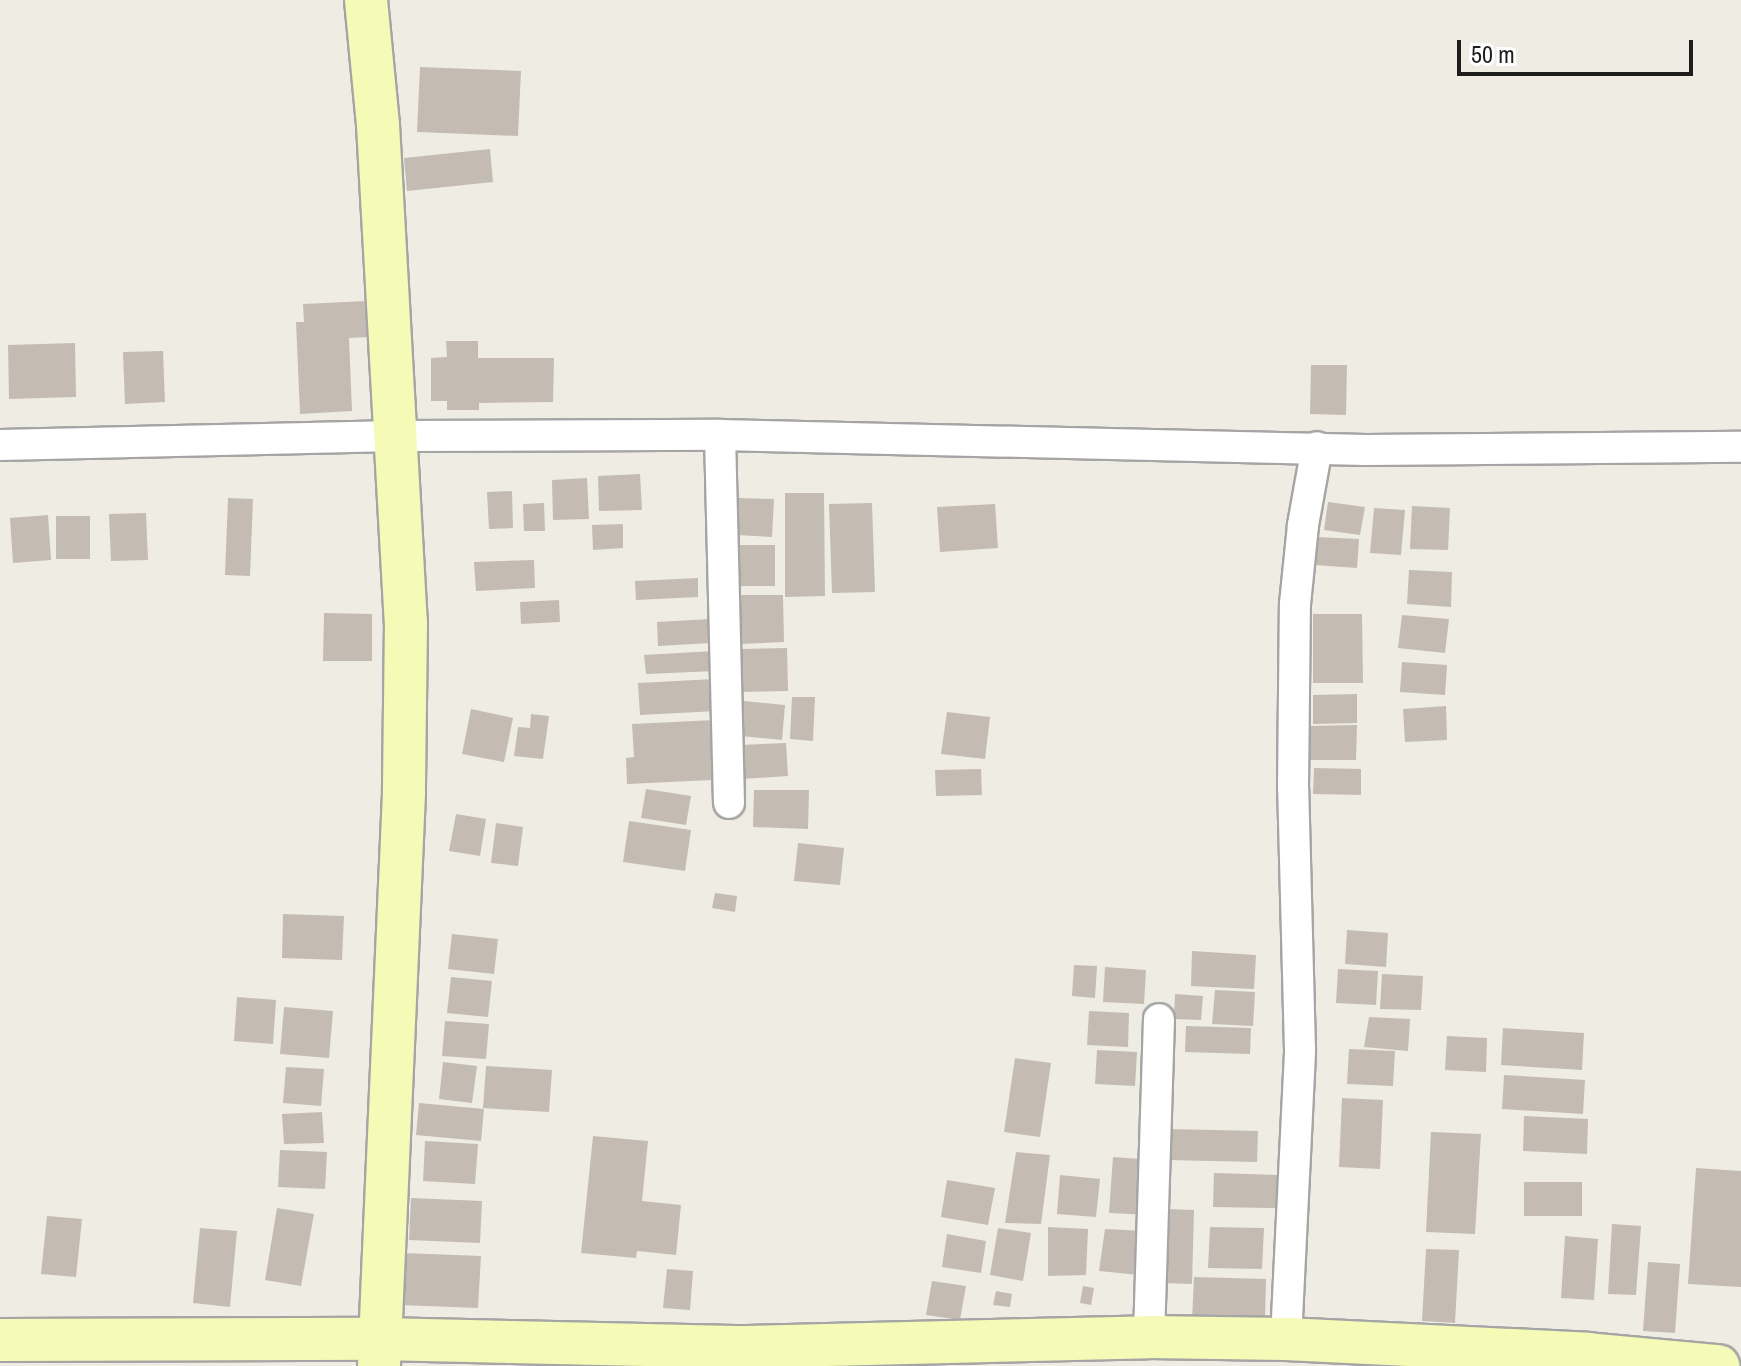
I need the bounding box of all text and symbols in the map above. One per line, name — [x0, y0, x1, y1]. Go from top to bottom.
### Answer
scale bar — [1461, 24, 1697, 74]
text: 50 m — [1471, 38, 1515, 70]

